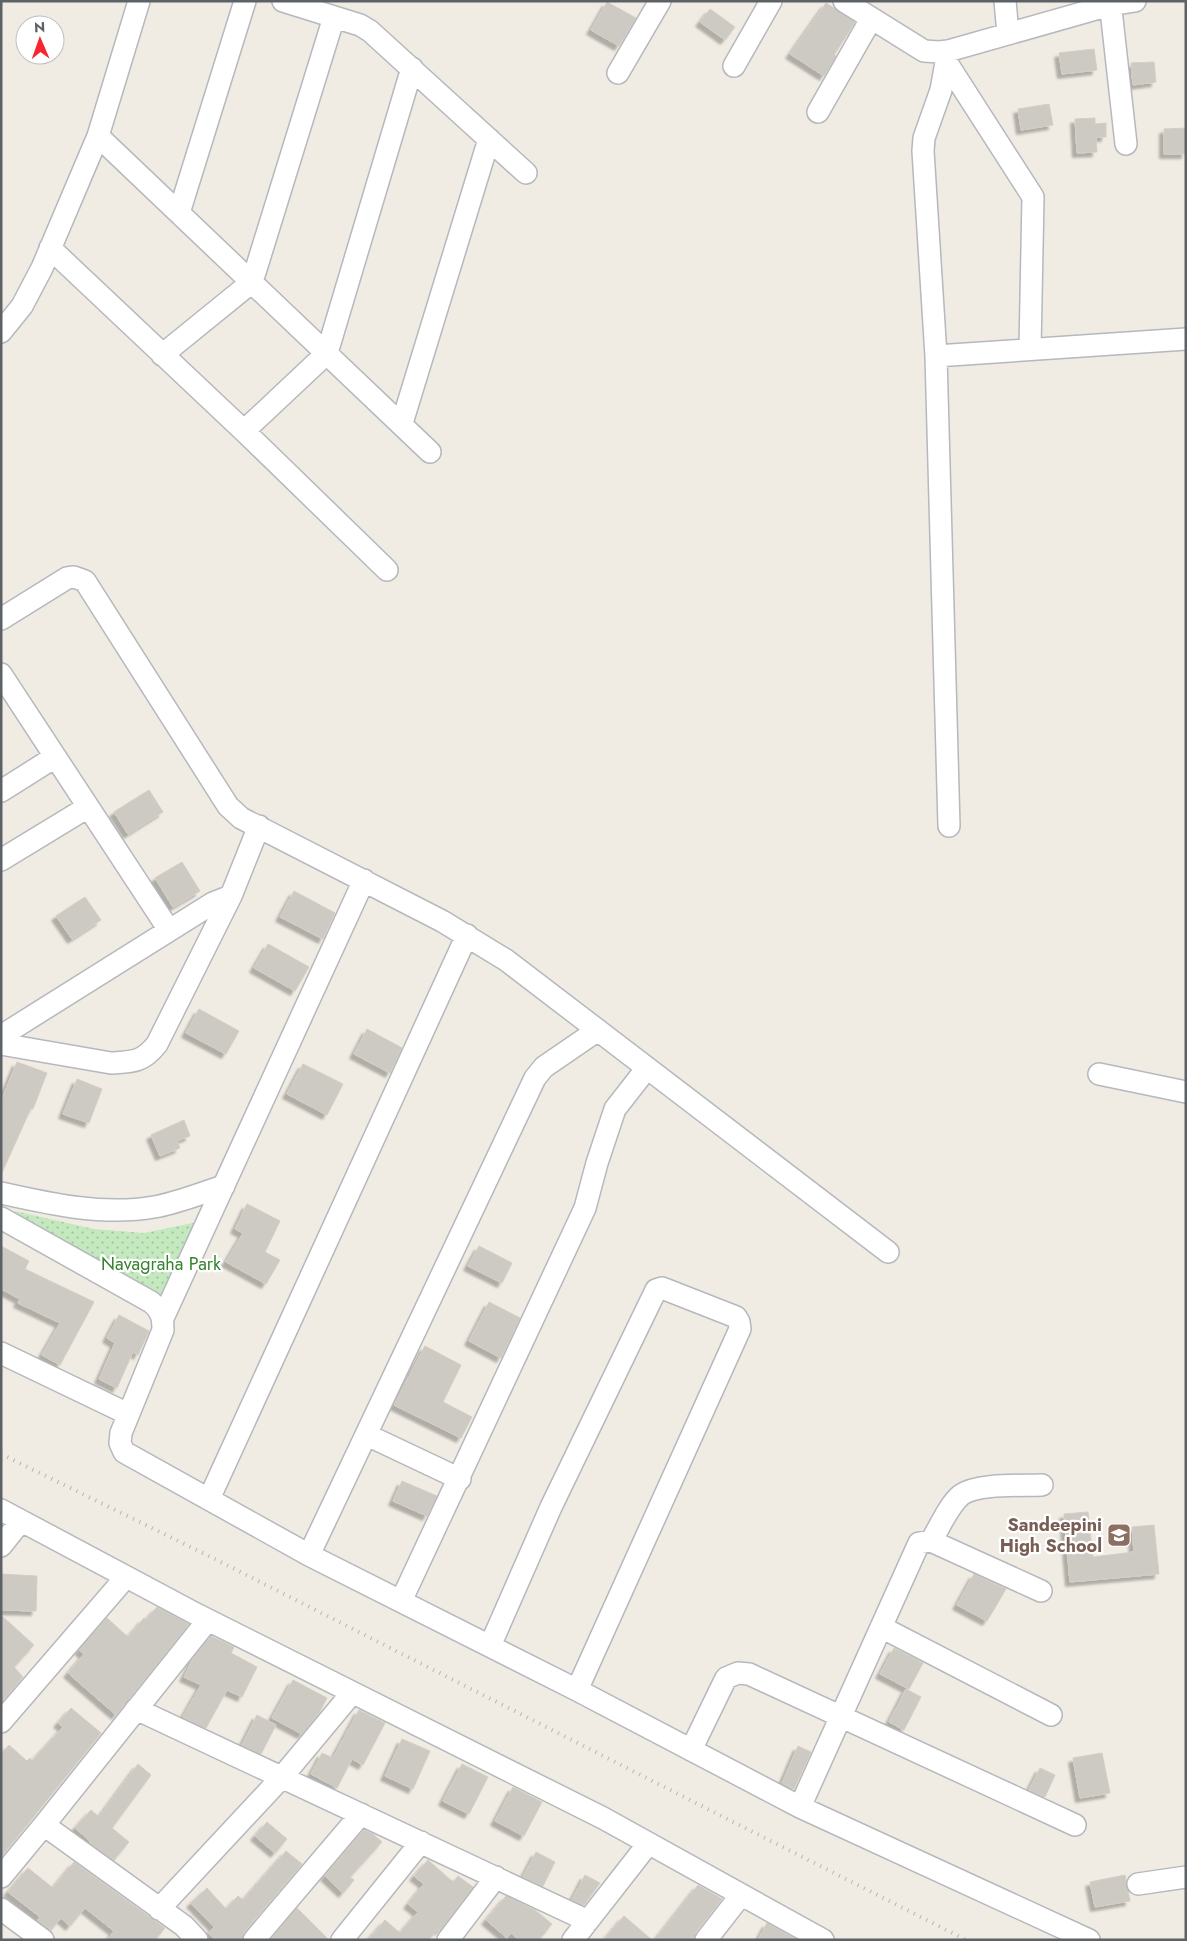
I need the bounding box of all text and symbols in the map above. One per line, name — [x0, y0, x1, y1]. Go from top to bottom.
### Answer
north arrow — [15, 15, 65, 65]
text: N — [34, 17, 45, 37]
park label: Navagraha Park — [101, 1251, 221, 1277]
place label: Sandeepini High School — [1000, 1512, 1102, 1559]
school or university icon: Sandeepini High School — [1106, 1522, 1132, 1548]

